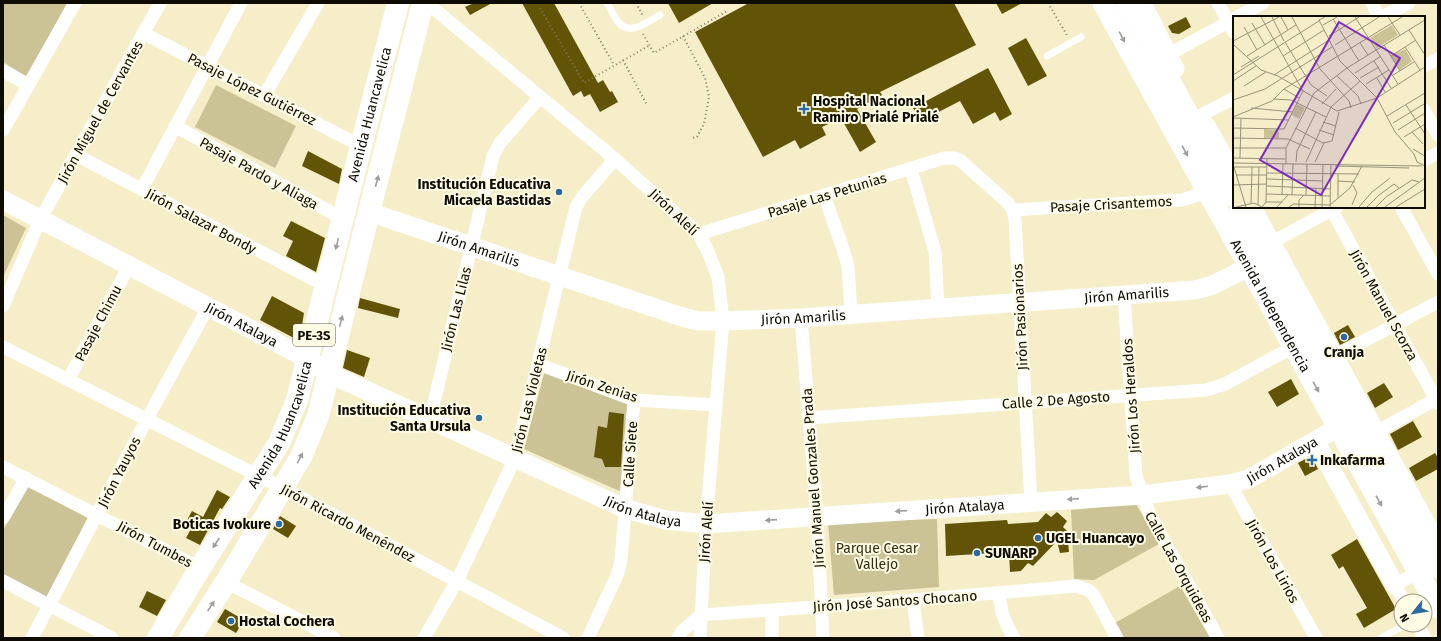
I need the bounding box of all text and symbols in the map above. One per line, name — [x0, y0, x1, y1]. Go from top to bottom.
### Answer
inset map — [1233, 16, 1425, 208]
one-way arrow — [1119, 31, 1125, 43]
street label: Jirón Miguel de Cervantes — [54, 37, 147, 187]
street label: Avenida Huancavelica — [344, 45, 395, 183]
street label: Pasaje López Gutiérrez — [185, 50, 319, 129]
place label: Hospital Nacional Ramiro Prialé Prialé — [813, 93, 939, 126]
marker: Hospital Nacional Ramiro Prialé Prialé — [798, 103, 810, 115]
street label: Pasaje Pardo y Aliaga — [196, 134, 321, 213]
one-way arrow — [1181, 145, 1188, 157]
street label: Pasaje Las Petunias — [766, 169, 889, 222]
one-way arrow — [374, 175, 380, 188]
place label: Institución Educativa Micaela Bastidas — [417, 176, 551, 209]
street label: Jirón Salazar Bondy — [143, 185, 259, 258]
street label: Jirón Alelí — [646, 185, 702, 239]
marker: Institución Educativa Micaela Bastidas — [554, 187, 564, 197]
street label: Pasaje Crisantemos — [1049, 193, 1173, 216]
street label: Jirón Amarilis — [436, 228, 522, 271]
street label: Avenida Independencia — [1227, 236, 1314, 375]
one-way arrow — [333, 238, 339, 250]
street label: Jirón Manuel Scorza — [1346, 247, 1421, 364]
street label: Jirón Pasionarios — [1009, 263, 1032, 371]
street label: Jirón Las Lilas — [438, 265, 475, 353]
street label: Pasaje Chimu — [71, 282, 126, 364]
street label: Jirón Amarilis — [1084, 284, 1170, 307]
street label: Jirón Atalaya — [202, 299, 281, 351]
street label: Jirón Amarilis — [761, 307, 847, 329]
one-way arrow — [339, 315, 345, 327]
road number: PE-3S — [293, 324, 335, 346]
marker: Cranja — [1339, 332, 1349, 342]
street label: Jirón Los Heraldos — [1119, 338, 1144, 454]
place label: Cranja — [1324, 344, 1365, 361]
street label: Jirón Las Violetas — [508, 345, 551, 455]
street label: Avenida Huancavelica — [245, 359, 316, 492]
street label: Jirón Zenias — [564, 367, 640, 406]
one-way arrow — [1313, 381, 1319, 393]
street label: Jirón Manuel Gonzales Prada — [799, 387, 828, 569]
street label: Calle 2 De Agosto — [1001, 388, 1111, 413]
place label: Institución Educativa Santa Ursula — [337, 402, 471, 435]
marker: Institución Educativa Santa Ursula — [474, 413, 484, 423]
street label: Calle Siete — [620, 420, 641, 488]
street label: Jirón Atalaya — [1244, 433, 1321, 488]
street label: Jirón Yauyos — [94, 434, 145, 510]
place label: Inkafarma — [1320, 452, 1385, 469]
one-way arrow — [297, 453, 303, 464]
marker: Inkafarma — [1307, 455, 1317, 465]
street label: Jirón Ricardo Menéndez — [278, 481, 418, 566]
one-way arrow — [1196, 484, 1208, 490]
street label: Jirón Atalaya — [602, 492, 682, 530]
one-way arrow — [1376, 495, 1382, 507]
street label: Jirón Atalaya — [925, 496, 1005, 518]
one-way arrow — [1066, 496, 1079, 503]
street label: Jirón Alelí — [696, 501, 717, 563]
one-way arrow — [895, 508, 907, 515]
street label: Calle Las Orquideas — [1141, 509, 1216, 626]
place label: Boticas Ivokure — [173, 516, 271, 533]
one-way arrow — [765, 516, 777, 523]
street label: Jirón Los Lirios — [1243, 516, 1303, 607]
street label: Jirón Tumbes — [114, 518, 196, 572]
marker: Boticas Ivokure — [274, 519, 284, 529]
place label: UGEL Huancayo — [1046, 530, 1144, 547]
marker: UGEL Huancayo — [1033, 533, 1043, 543]
one-way arrow — [212, 537, 219, 549]
park label: Parque Cesar Vallejo — [836, 540, 919, 573]
place label: SUNARP — [985, 545, 1037, 562]
marker: SUNARP — [972, 548, 982, 558]
street label: Jirón José Santos Chocano — [812, 587, 978, 616]
north arrow — [1393, 593, 1433, 633]
one-way arrow — [207, 600, 215, 611]
text: N — [1397, 611, 1412, 624]
place label: Hostal Cochera — [239, 613, 335, 630]
marker: Hostal Cochera — [226, 616, 236, 626]

